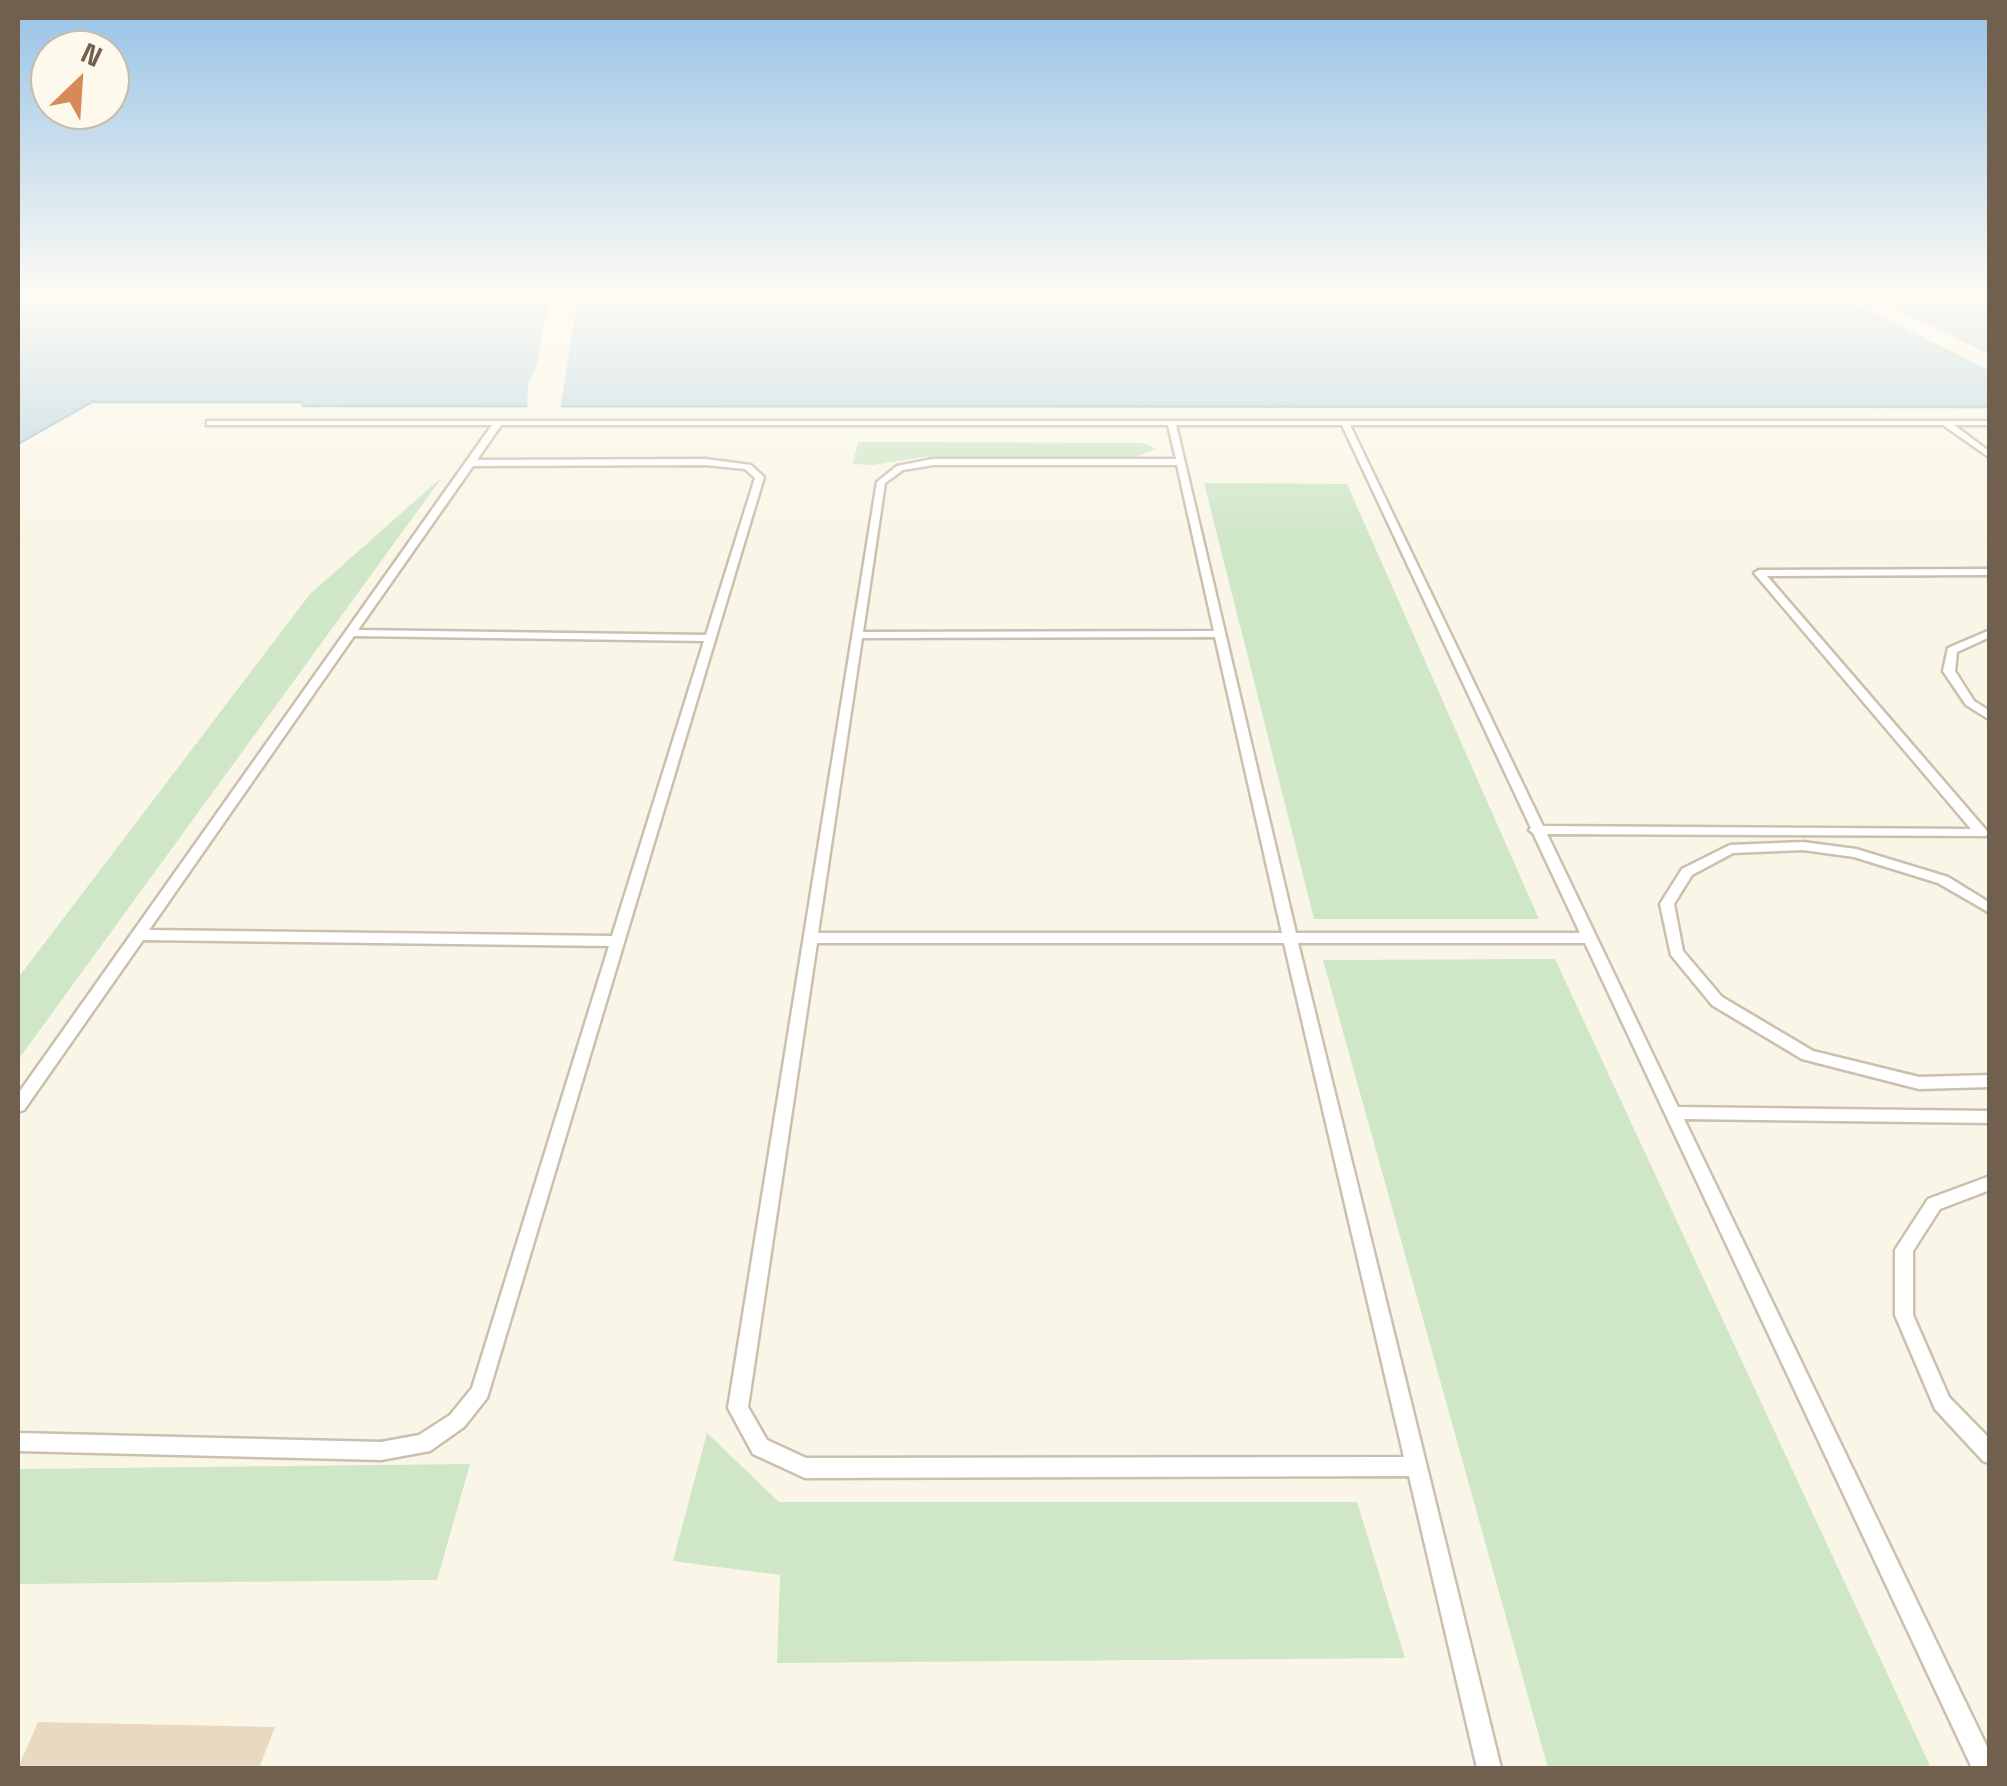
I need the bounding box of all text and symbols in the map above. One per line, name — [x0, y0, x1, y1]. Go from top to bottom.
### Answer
north arrow — [30, 30, 130, 130]
text: N — [76, 34, 108, 75]

